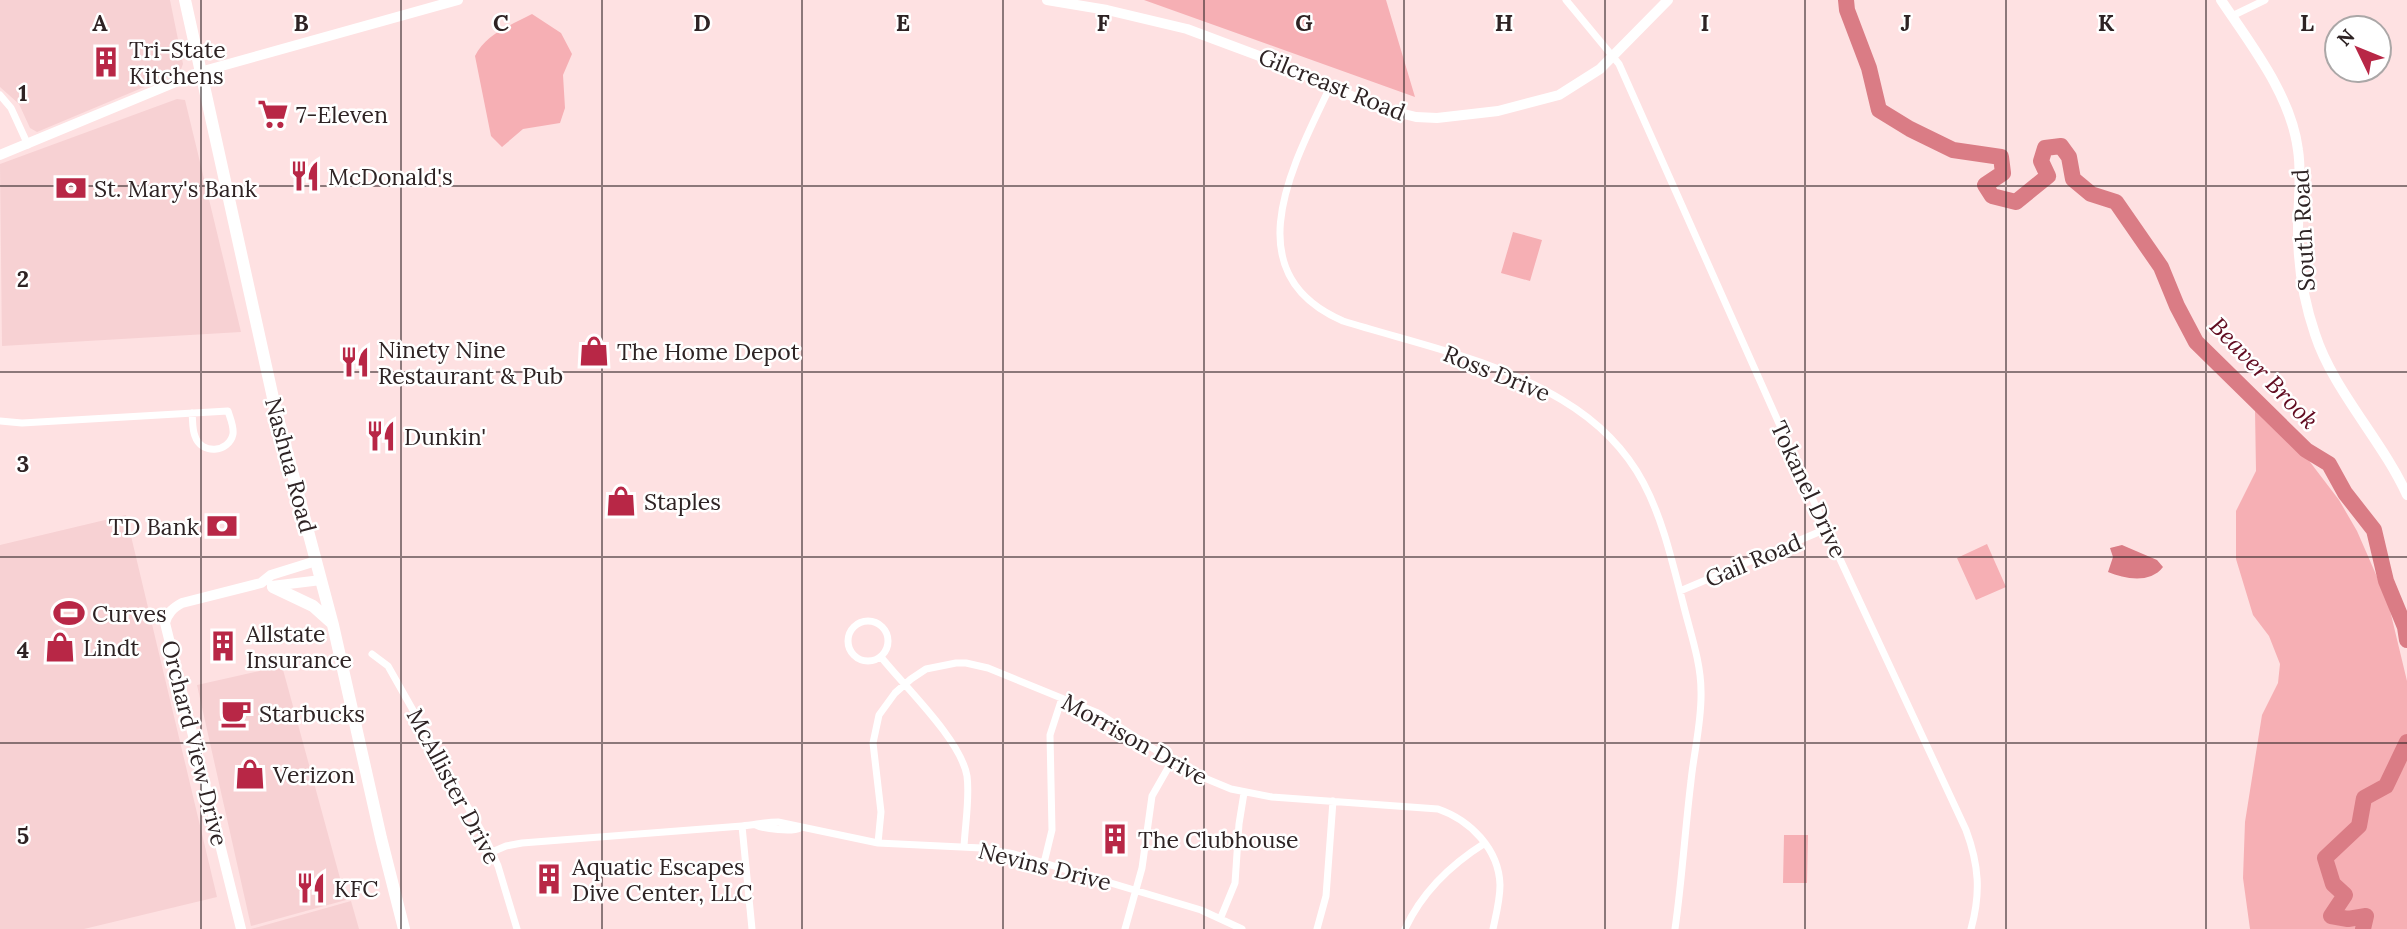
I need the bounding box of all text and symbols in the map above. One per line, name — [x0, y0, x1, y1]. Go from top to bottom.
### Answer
text: A — [92, 8, 108, 37]
text: B — [293, 8, 309, 37]
text: C — [493, 8, 509, 37]
text: D — [693, 8, 711, 37]
text: E — [896, 8, 910, 37]
text: F — [1096, 8, 1110, 37]
text: G — [1295, 8, 1313, 37]
text: H — [1495, 8, 1513, 37]
text: I — [1701, 8, 1709, 37]
text: J — [1901, 8, 1911, 37]
text: K — [2098, 8, 2115, 37]
text: L — [2300, 8, 2314, 37]
north arrow — [2323, 14, 2393, 84]
text: N — [2332, 24, 2360, 51]
place label: Tri-State Kitchens — [129, 35, 226, 90]
street label: Gilcreast Road — [1254, 41, 1410, 127]
building icon: Tri-State Kitchens — [89, 45, 123, 79]
text: 1 — [18, 78, 28, 107]
supermarket icon: 7-Eleven — [256, 97, 290, 131]
place label: 7-Eleven — [296, 100, 388, 129]
restaurant icon: McDonald's — [288, 159, 322, 193]
place label: McDonald's — [328, 162, 453, 191]
street label: South Road — [2285, 168, 2321, 292]
bank icon: St. Mary's Bank — [54, 171, 88, 205]
place label: St. Mary's Bank — [94, 174, 258, 203]
text: 2 — [17, 264, 29, 293]
water label: Beaver Brook — [2203, 311, 2325, 435]
shop icon: The Home Depot — [577, 334, 611, 368]
place label: Ninety Nine Restaurant & Pub — [378, 335, 563, 390]
place label: The Home Depot — [617, 337, 800, 366]
street label: Ross Drive — [1439, 338, 1555, 408]
restaurant icon: Ninety Nine Restaurant & Pub — [338, 345, 372, 379]
street label: Nashua Road — [259, 394, 323, 536]
street label: Tokanel Drive — [1765, 416, 1853, 562]
restaurant icon: Dunkin' — [364, 419, 398, 453]
place label: Dunkin' — [404, 422, 486, 451]
text: 3 — [17, 449, 29, 478]
shop icon: Staples — [604, 484, 638, 518]
place label: Staples — [644, 487, 721, 516]
bank icon: TD Bank — [205, 509, 239, 543]
place label: TD Bank — [109, 512, 200, 541]
street label: Gail Road — [1701, 527, 1806, 593]
sports icon: Curves — [52, 596, 86, 630]
place label: Curves — [92, 599, 167, 628]
place label: Allstate Insurance — [245, 619, 352, 674]
building icon: Allstate Insurance — [206, 629, 240, 663]
shop icon: Lindt — [43, 630, 77, 664]
place label: Lindt — [83, 633, 139, 662]
text: 4 — [17, 635, 29, 664]
street label: Orchard View Drive — [155, 637, 235, 849]
street label: Morrison Drive — [1057, 687, 1213, 791]
cafe icon: Starbucks — [219, 696, 253, 730]
place label: Starbucks — [259, 699, 365, 728]
street label: McAllister Drive — [401, 703, 507, 869]
shop icon: Verizon — [233, 757, 267, 791]
place label: Verizon — [272, 760, 355, 789]
text: 5 — [17, 821, 29, 850]
building icon: The Clubhouse — [1098, 822, 1132, 856]
place label: The Clubhouse — [1138, 825, 1299, 854]
street label: Nevins Drive — [976, 835, 1114, 897]
place label: Aquatic Escapes Dive Center, LLC — [571, 852, 752, 907]
building icon: Aquatic Escapes Dive Center, LLC — [532, 862, 566, 896]
restaurant icon: KFC — [294, 871, 328, 905]
place label: KFC — [334, 874, 378, 903]

